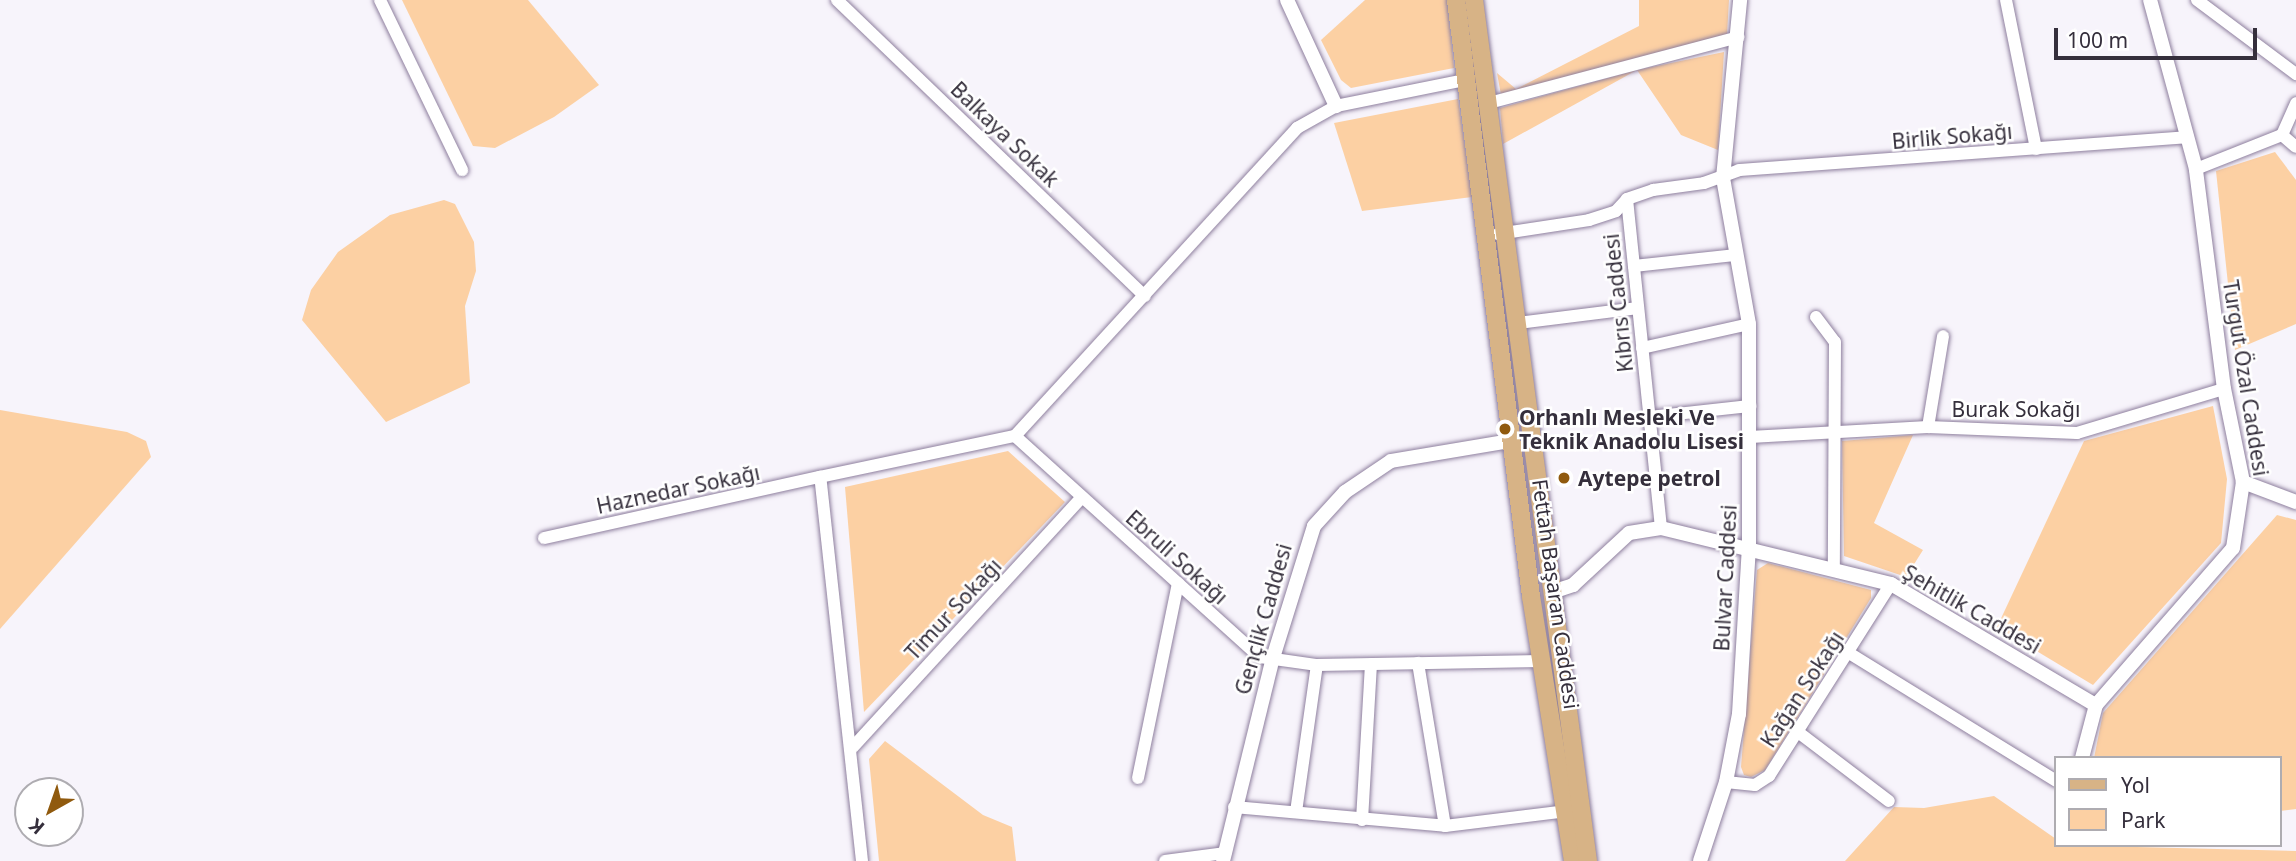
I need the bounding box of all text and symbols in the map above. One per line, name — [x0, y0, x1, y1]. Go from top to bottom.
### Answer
scale bar — [2058, 14, 2261, 58]
text: 100 m — [2067, 26, 2128, 54]
street label: Balkaya Sokak — [946, 76, 1064, 192]
street label: Birlik Sokağı — [1891, 118, 2013, 154]
street label: Kıbrıs Caddesi — [1598, 232, 1638, 374]
street label: Turgut Özal Caddesi — [2218, 278, 2274, 478]
street label: Burak Sokağı — [1952, 396, 2080, 422]
place label: Orhanlı Mesleki Ve Teknik Anadolu Lisesi — [1519, 404, 1744, 454]
marker: Orhanlı Mesleki Ve Teknik Anadolu Lisesi — [1497, 421, 1513, 437]
street label: Haznedar Sokağı — [594, 459, 762, 519]
place label: Aytepe petrol — [1578, 465, 1721, 491]
marker: Aytepe petrol — [1556, 470, 1572, 486]
street label: Fettah Başaran Caddesi — [1527, 477, 1585, 711]
street label: Bulvar Caddesi — [1709, 504, 1741, 652]
street label: Ebruli Sokağı — [1121, 505, 1233, 609]
street label: Gençlik Caddesi — [1229, 541, 1297, 697]
street label: Timur Sokağı — [900, 553, 1006, 665]
street label: Şehitlik Caddesi — [1899, 559, 2045, 659]
street label: Kağan Sokağı — [1755, 626, 1849, 752]
legend — [2054, 756, 2282, 847]
text: Yol — [2121, 771, 2150, 799]
north arrow — [14, 777, 84, 847]
text: Park — [2121, 806, 2165, 834]
text: K — [24, 813, 50, 841]

